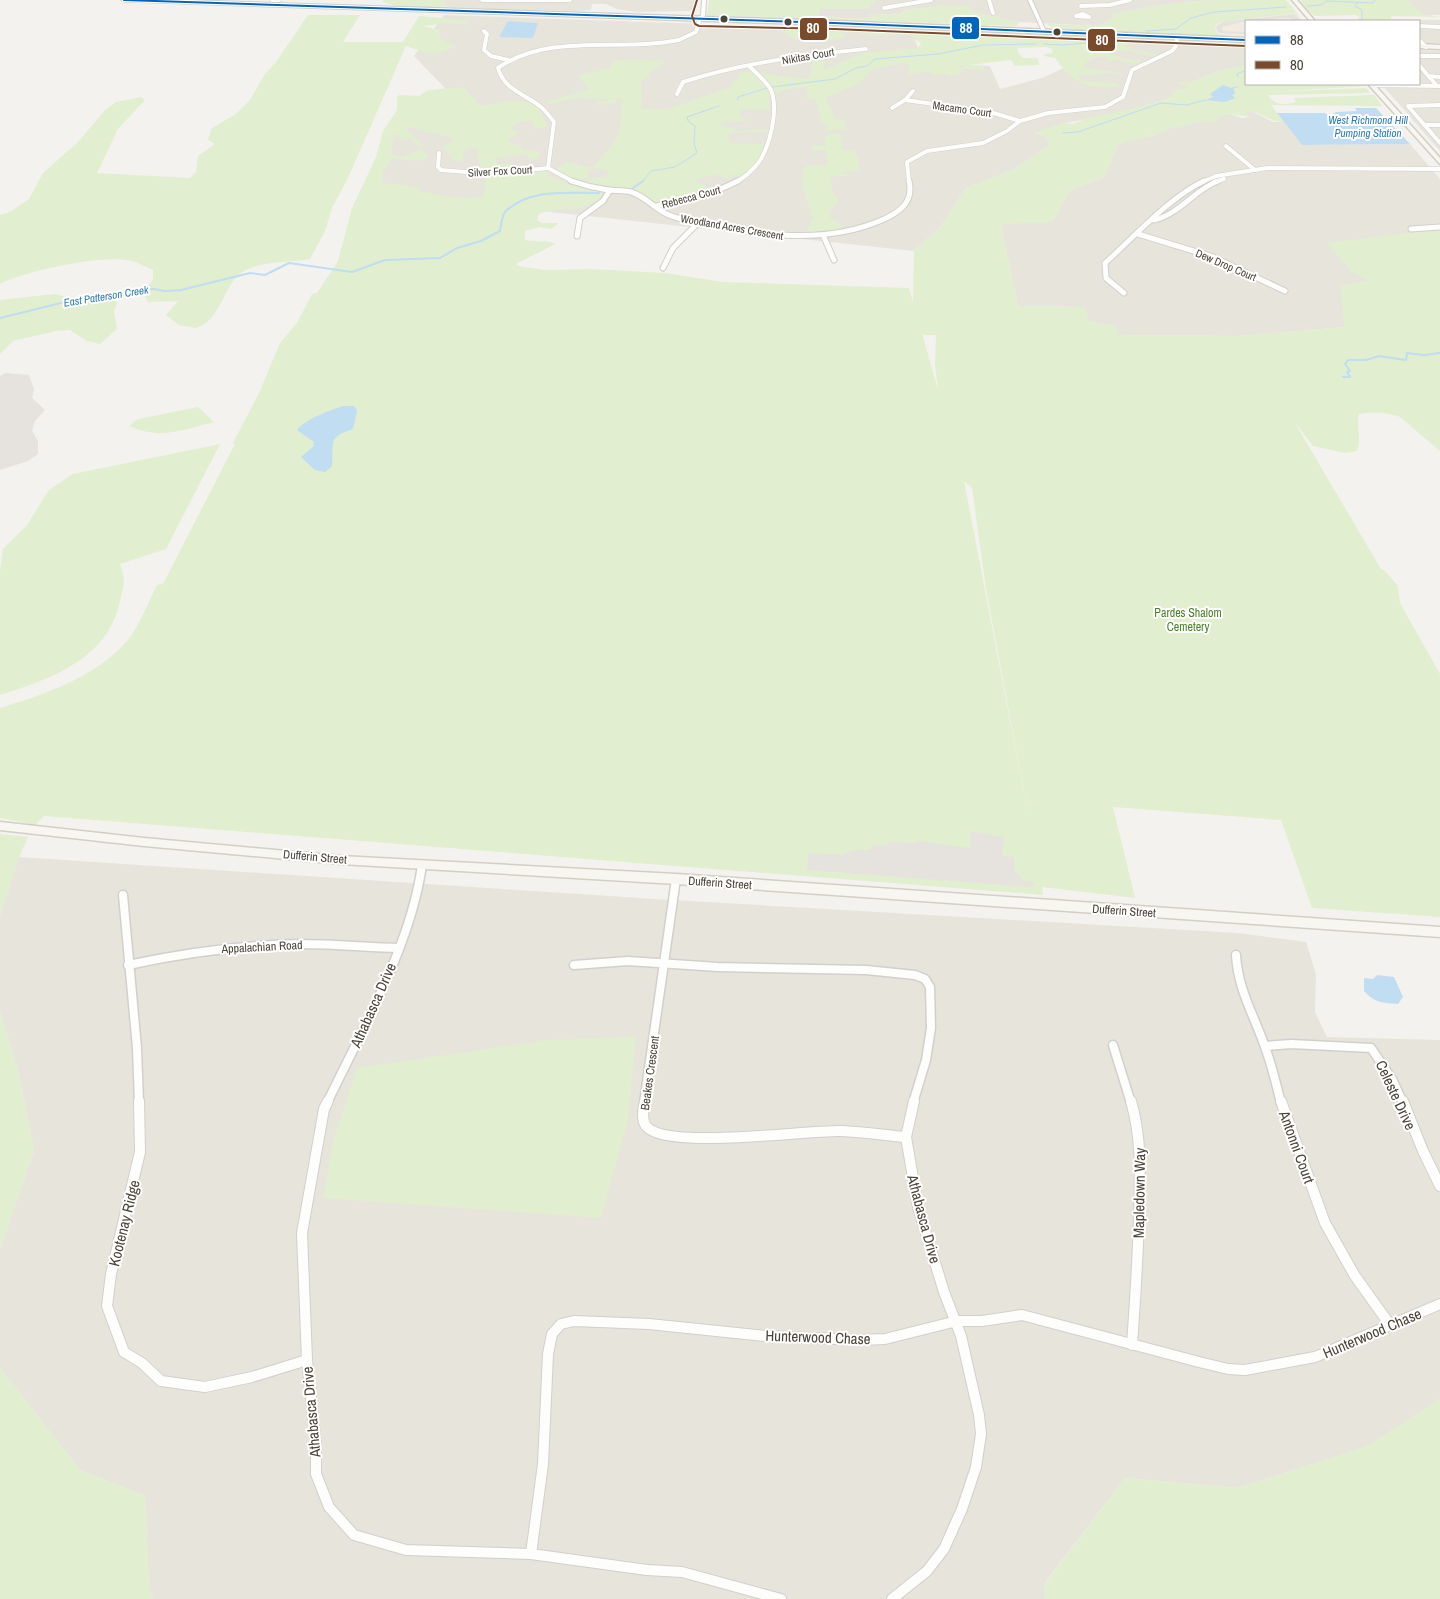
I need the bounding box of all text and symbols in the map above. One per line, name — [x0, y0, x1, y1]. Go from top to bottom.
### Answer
unlabelled marker — [719, 14, 729, 24]
line badge: 88 — [951, 16, 980, 40]
unlabelled marker — [783, 17, 793, 27]
line badge: 80 — [799, 17, 828, 41]
text: 80 — [807, 19, 819, 37]
text: 88 — [960, 19, 972, 37]
legend — [1245, 20, 1420, 85]
unlabelled marker — [1052, 27, 1062, 37]
line badge: 80 — [1087, 28, 1116, 52]
text: 88 — [1290, 29, 1304, 50]
text: 80 — [1096, 31, 1108, 49]
street label: Nikitas Court — [781, 44, 836, 67]
text: 80 — [1290, 54, 1304, 75]
street label: Macamo Court — [932, 98, 993, 120]
water label: West Richmond Hill Pumping Station — [1328, 113, 1409, 140]
street label: Silver Fox Court — [467, 162, 533, 180]
street label: Rebecca Court — [660, 182, 722, 212]
street label: Woodland Acres Crescent — [680, 211, 785, 243]
street label: Dew Drop Court — [1193, 246, 1259, 284]
water label: East Patterson Creek — [63, 282, 150, 310]
park label: Pardes Shalom Cemetery — [1154, 605, 1222, 635]
street label: Dufferin Street — [283, 846, 348, 868]
street label: Dufferin Street — [688, 873, 753, 893]
street label: Dufferin Street — [1092, 901, 1157, 921]
street label: Appalachian Road — [220, 937, 303, 957]
street label: Athabasca Drive — [345, 959, 401, 1052]
street label: Beakes Crescent — [637, 1035, 663, 1111]
street label: Celeste Drive — [1371, 1057, 1421, 1133]
street label: Antonni Court — [1274, 1107, 1320, 1187]
street label: Mapledown Way — [1128, 1147, 1150, 1238]
street label: Athabasca Drive — [902, 1171, 946, 1266]
street label: Kootenay Ridge — [103, 1178, 145, 1268]
street label: Hunterwood Chase — [1319, 1303, 1425, 1363]
street label: Hunterwood Chase — [765, 1325, 871, 1349]
street label: Athabasca Drive — [297, 1366, 326, 1459]

